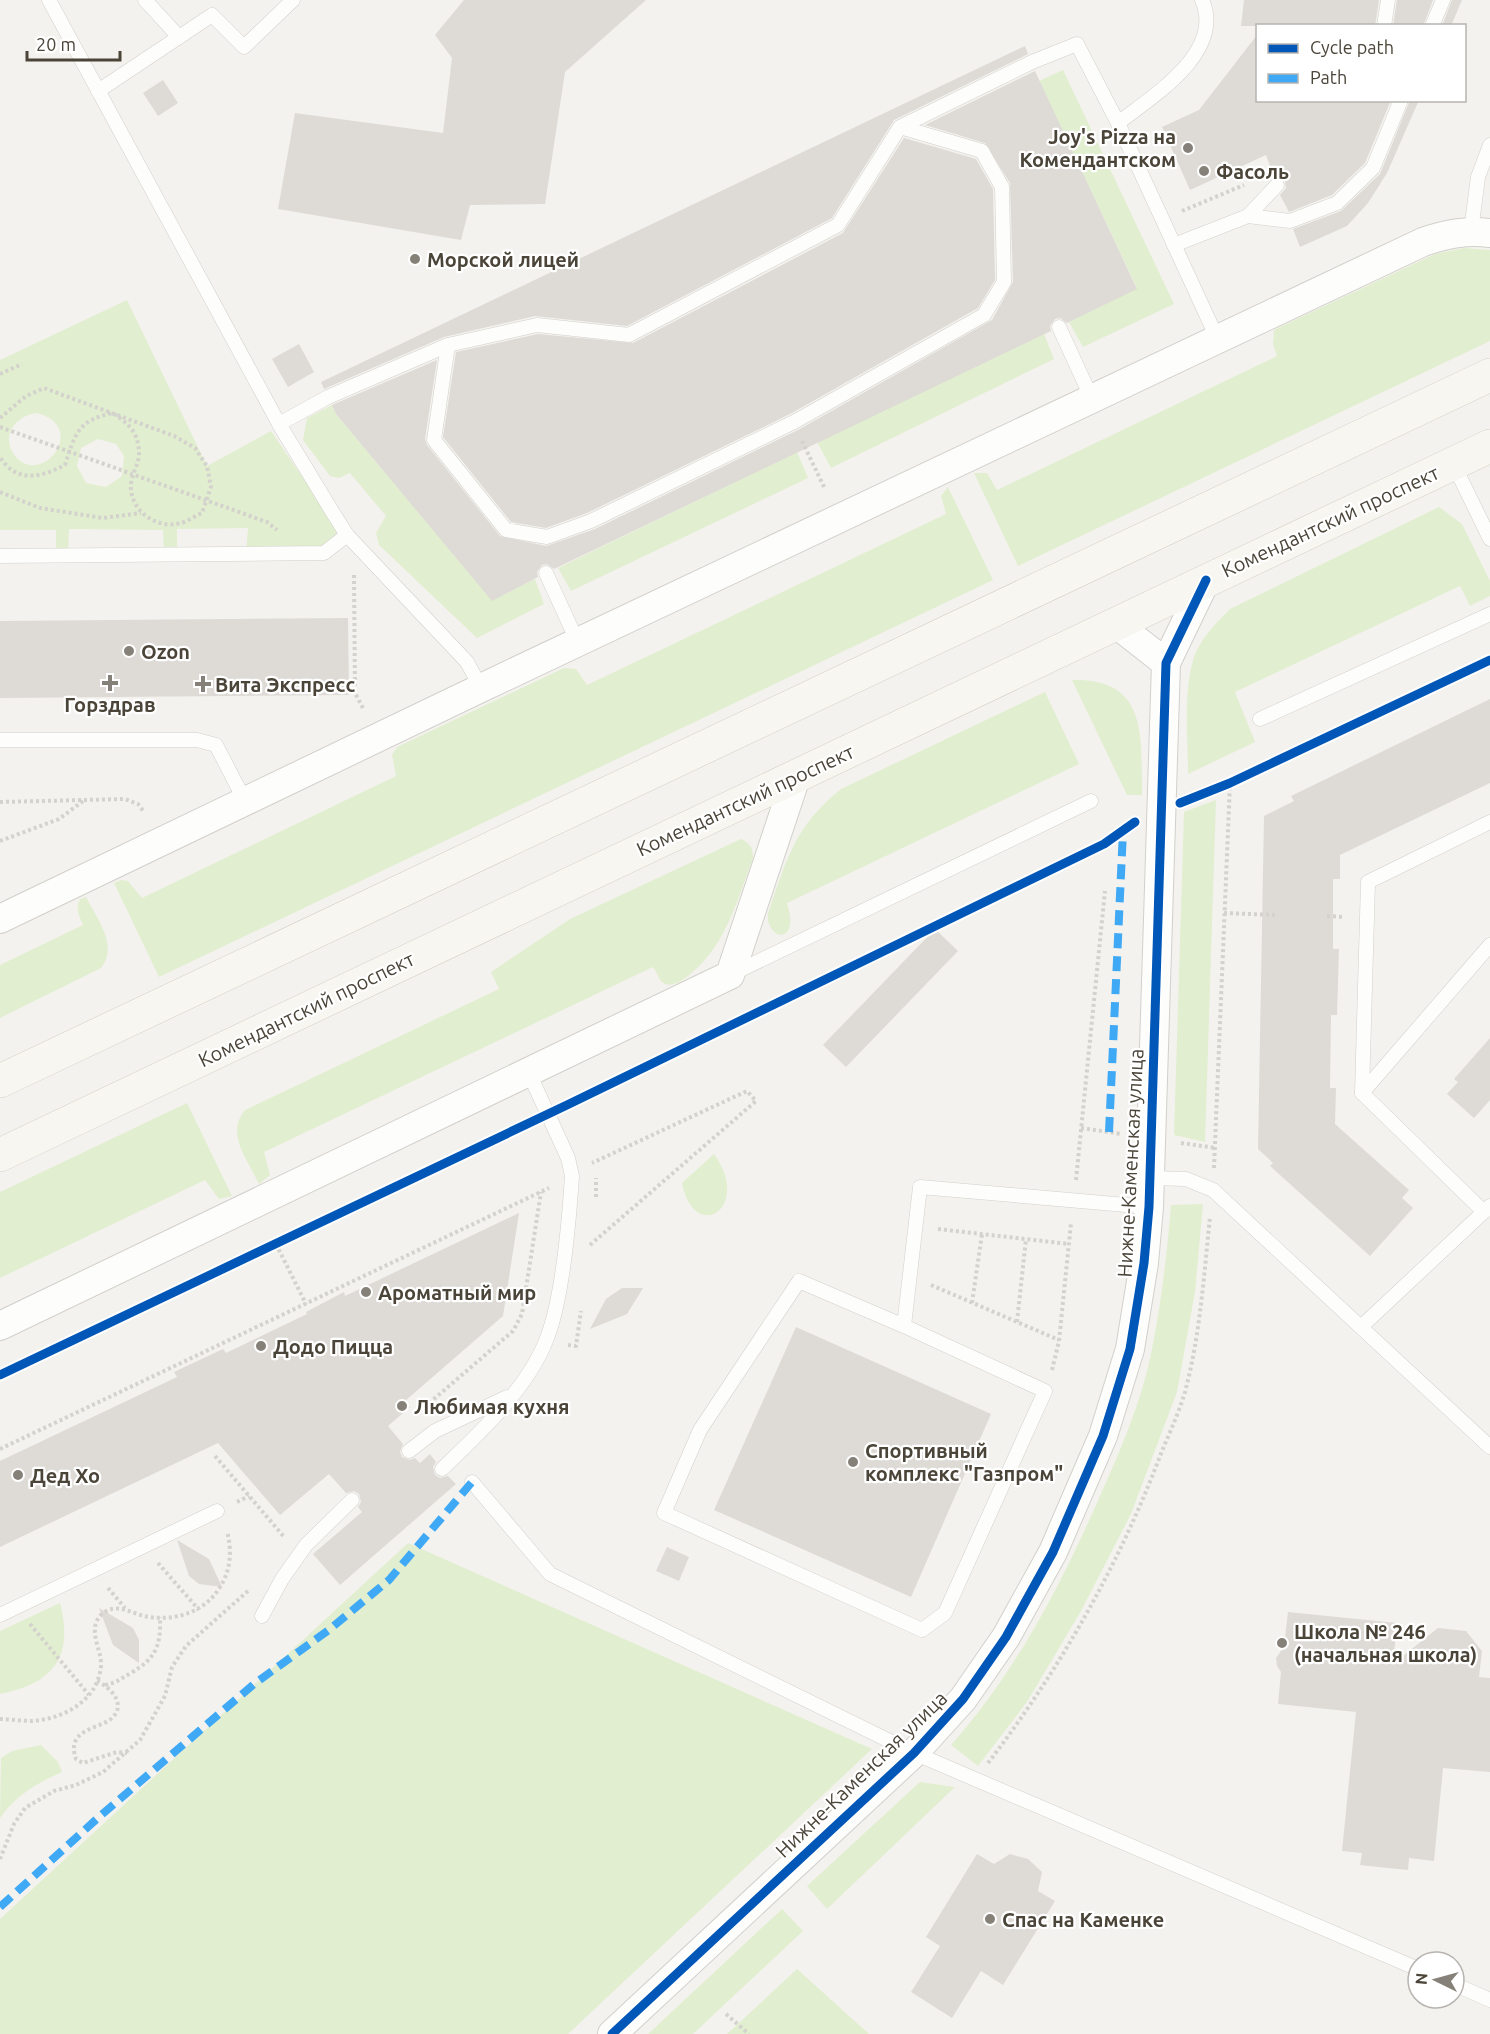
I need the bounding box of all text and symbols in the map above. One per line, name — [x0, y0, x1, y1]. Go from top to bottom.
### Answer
scale bar — [27, 24, 120, 62]
legend — [1256, 24, 1466, 102]
text: 20 m — [36, 34, 76, 54]
text: Cycle path — [1310, 37, 1394, 57]
text: Path — [1310, 67, 1347, 87]
place label: Joy's Pizza на Комендантском — [1019, 125, 1176, 171]
marker: Joy's Pizza на Комендантском — [1181, 141, 1195, 155]
place label: Фасоль — [1216, 160, 1289, 183]
marker: Фасоль — [1197, 164, 1211, 178]
place label: Морской лицей — [427, 248, 579, 271]
marker: Морской лицей — [408, 252, 422, 266]
street label: Комендантский проспект — [1218, 460, 1442, 582]
place label: Ozon — [141, 640, 190, 663]
marker: Ozon — [122, 644, 136, 658]
place label: Вита Экспресс — [215, 673, 355, 696]
marker: Горздрав — [103, 676, 117, 690]
marker: Вита Экспресс — [196, 677, 210, 691]
place label: Горздрав — [64, 693, 156, 716]
street label: Комендантский проспект — [633, 739, 857, 861]
street label: Комендантский проспект — [194, 947, 418, 1071]
street label: Нижне-Каменская улица — [1113, 1048, 1147, 1278]
place label: Ароматный мир — [378, 1281, 536, 1304]
marker: Ароматный мир — [359, 1285, 373, 1299]
place label: Додо Пицца — [273, 1335, 393, 1358]
marker: Додо Пицца — [254, 1339, 268, 1353]
place label: Любимая кухня — [414, 1395, 570, 1418]
marker: Любимая кухня — [395, 1399, 409, 1413]
place label: Спортивный комплекс "Газпром" — [865, 1439, 1063, 1485]
marker: Спортивный комплекс "Газпром" — [846, 1455, 860, 1469]
place label: Дед Хо — [30, 1464, 100, 1487]
marker: Дед Хо — [11, 1468, 25, 1482]
place label: Школа № 246 (начальная школа) — [1294, 1620, 1477, 1666]
marker: Школа № 246 (начальная школа) — [1275, 1636, 1289, 1650]
street label: Нижне-Каменская улица — [771, 1686, 951, 1862]
place label: Спас на Каменке — [1002, 1908, 1164, 1931]
marker: Спас на Каменке — [983, 1912, 997, 1926]
north arrow — [1406, 1950, 1466, 2010]
text: N — [1412, 1972, 1431, 1985]

